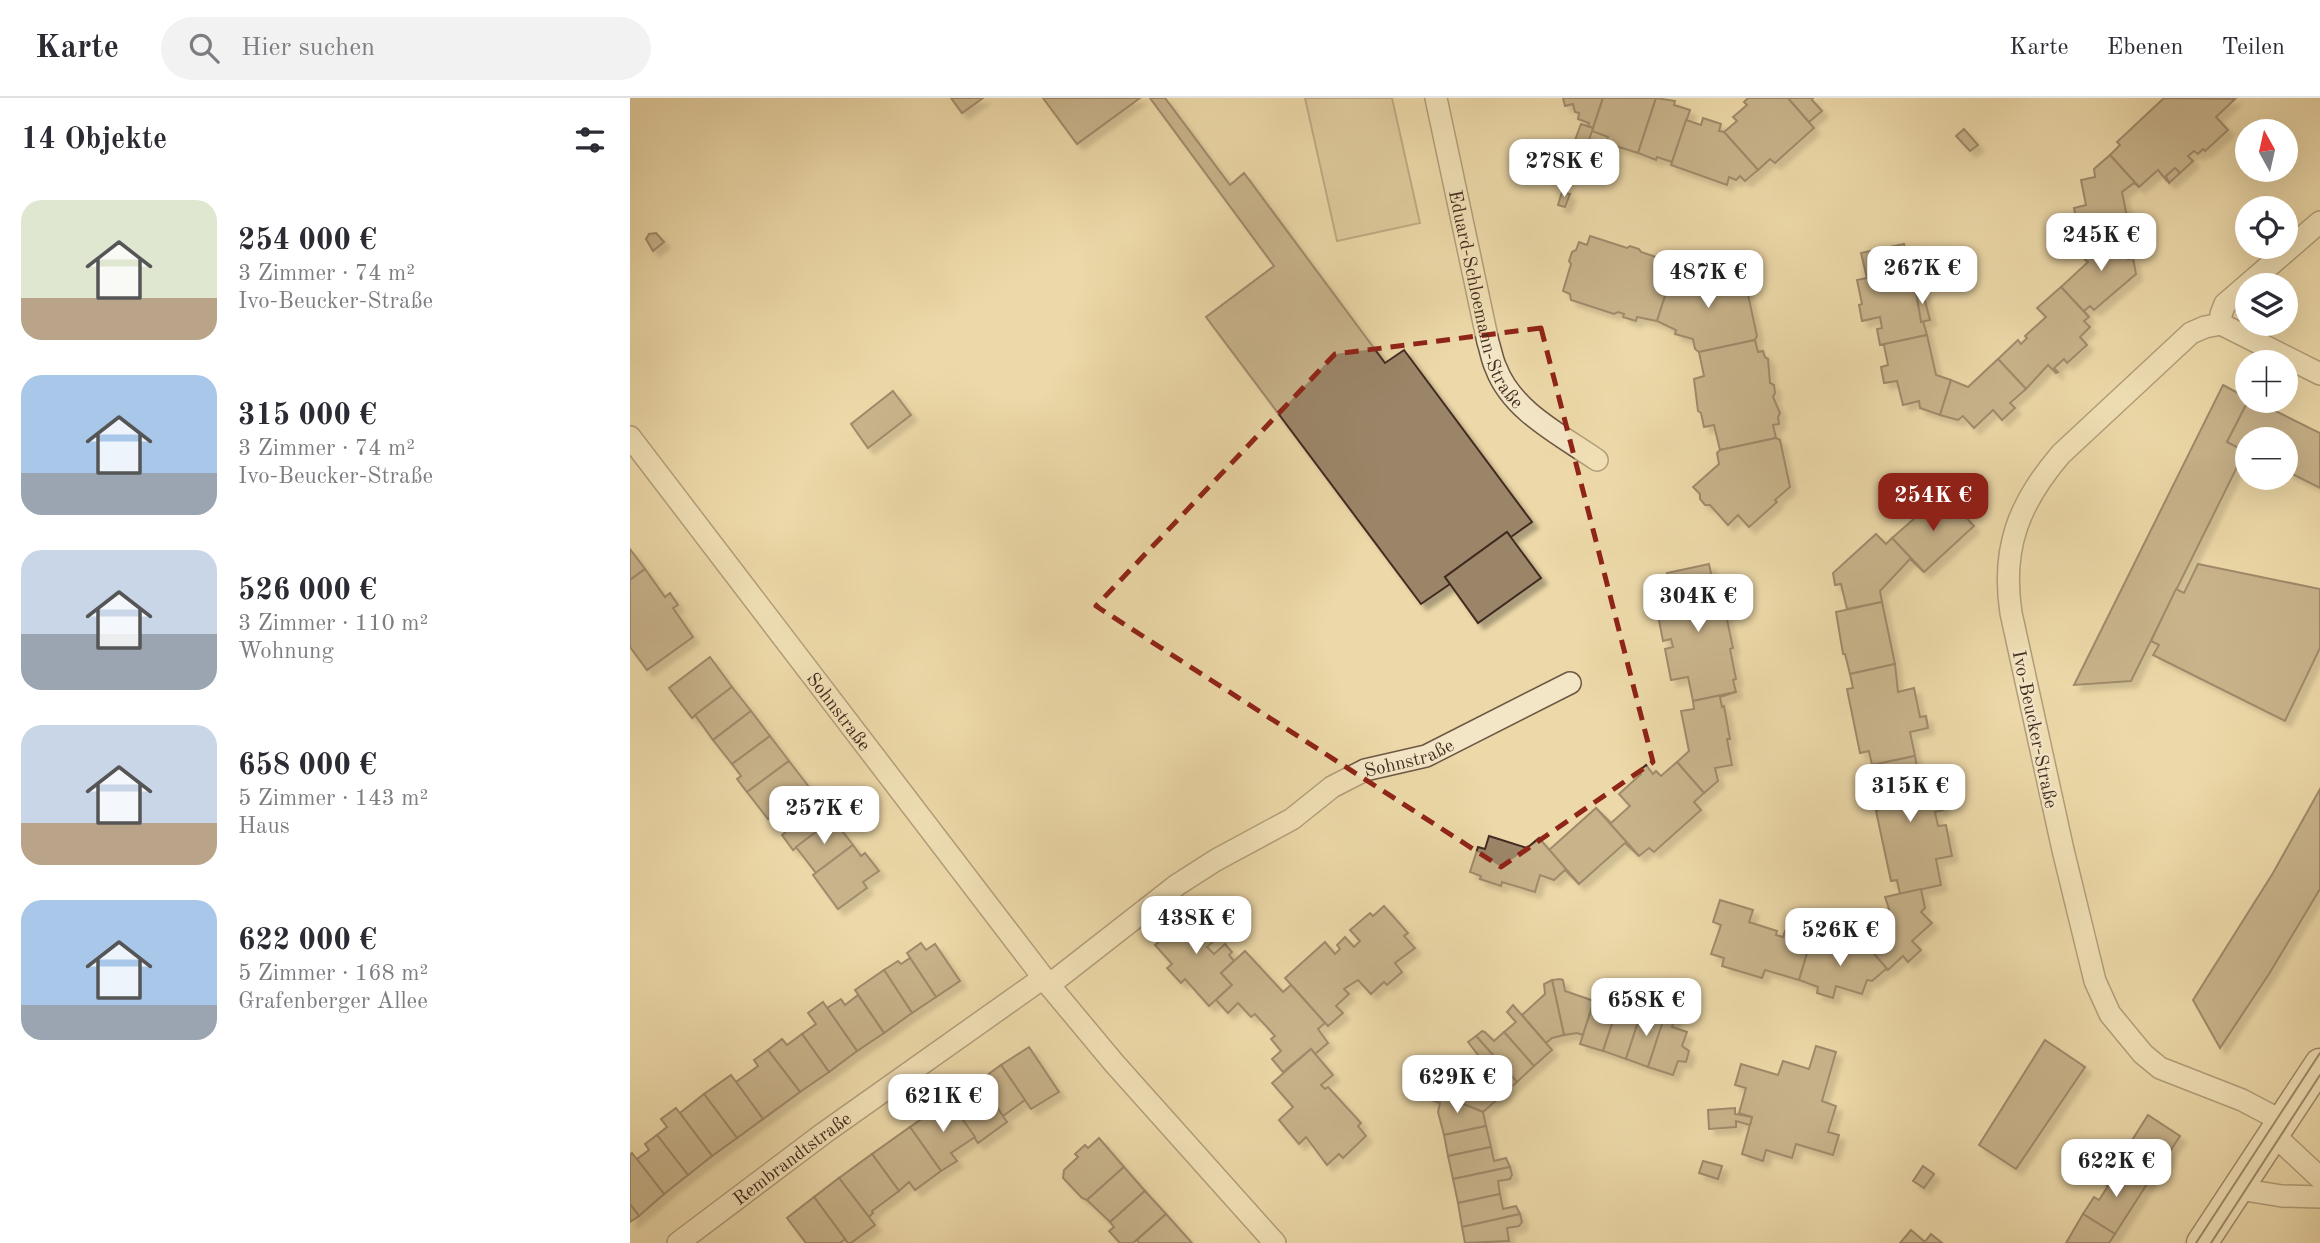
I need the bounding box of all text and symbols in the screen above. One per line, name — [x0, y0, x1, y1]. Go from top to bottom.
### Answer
search box — [161, 17, 651, 80]
icon: search — [185, 29, 223, 67]
text: Karte — [35, 32, 119, 65]
text: Hier suchen — [241, 35, 375, 61]
text: Karte — [2009, 36, 2069, 60]
text: Ebenen — [2107, 36, 2183, 60]
text: Teilen — [2221, 36, 2285, 60]
north arrow — [2235, 119, 2298, 182]
map controls — [2235, 119, 2298, 490]
icon: filters — [571, 121, 609, 159]
text: 14 Objekte — [21, 125, 167, 155]
pin: 278K € — [1507, 140, 1621, 199]
text: 278K € — [1525, 150, 1603, 173]
street label: Eduard-Schloemann-Straße — [1444, 189, 1526, 413]
button: locate — [2235, 196, 2298, 259]
pin: 245K € — [2044, 214, 2158, 273]
text: 245K € — [2062, 224, 2140, 247]
text: 254 000 € — [238, 226, 377, 256]
icon: home — [77, 228, 161, 312]
pin: 267K € — [1865, 246, 1979, 306]
pin: 487K € — [1651, 250, 1765, 310]
text: 267K € — [1883, 257, 1961, 280]
text: 487K € — [1669, 261, 1747, 284]
text: 3 Zimmer · 74 m² — [238, 262, 415, 285]
button: layers — [2235, 273, 2298, 336]
text: Ivo-Beucker-Straße — [238, 290, 433, 313]
button: + — [2235, 350, 2298, 413]
text: 315 000 € — [238, 401, 377, 431]
icon: home — [77, 403, 161, 487]
button: − — [2235, 427, 2298, 490]
text: 3 Zimmer · 74 m² — [238, 437, 415, 460]
text: Ivo-Beucker-Straße — [238, 465, 433, 488]
pin: 254K € — [1876, 474, 1990, 533]
text: 254K € — [1894, 484, 1972, 507]
pin: 304K € — [1641, 574, 1755, 634]
text: 526 000 € — [238, 576, 377, 606]
icon: home — [77, 578, 161, 662]
text: 304K € — [1659, 585, 1737, 608]
text: 3 Zimmer · 110 m² — [238, 612, 428, 635]
text: Wohnung — [238, 640, 334, 663]
street label: Ivo-Beucker-Straße — [2008, 649, 2060, 810]
street label: Sohnstraße — [802, 670, 873, 755]
street label: Sohnstraße — [1363, 737, 1458, 782]
text: 658 000 € — [238, 751, 377, 781]
icon: home — [77, 753, 161, 837]
pin: 315K € — [1853, 764, 1967, 824]
text: 315K € — [1871, 775, 1949, 798]
pin: 257K € — [767, 786, 881, 846]
text: 5 Zimmer · 143 m² — [238, 787, 428, 810]
text: 257K € — [785, 797, 863, 820]
text: Haus — [238, 815, 290, 838]
pin: 438K € — [1139, 896, 1253, 956]
text: 438K € — [1157, 907, 1235, 930]
pin: 526K € — [1783, 908, 1897, 968]
text: 526K € — [1801, 919, 1879, 942]
text: 622 000 € — [238, 926, 377, 956]
icon: home — [77, 928, 161, 1012]
text: 5 Zimmer · 168 m² — [238, 962, 428, 985]
pin: 658K € — [1589, 978, 1703, 1038]
text: 658K € — [1607, 989, 1685, 1012]
text: Grafenberger Allee — [238, 990, 428, 1013]
pin: 629K € — [1400, 1056, 1514, 1115]
text: 629K € — [1418, 1066, 1496, 1089]
pin: 621K € — [886, 1074, 1000, 1134]
text: 621K € — [904, 1085, 982, 1108]
street label: Rembrandtstraße — [730, 1110, 856, 1210]
pin: 622K € — [2059, 1140, 2173, 1199]
text: 622K € — [2077, 1150, 2155, 1173]

